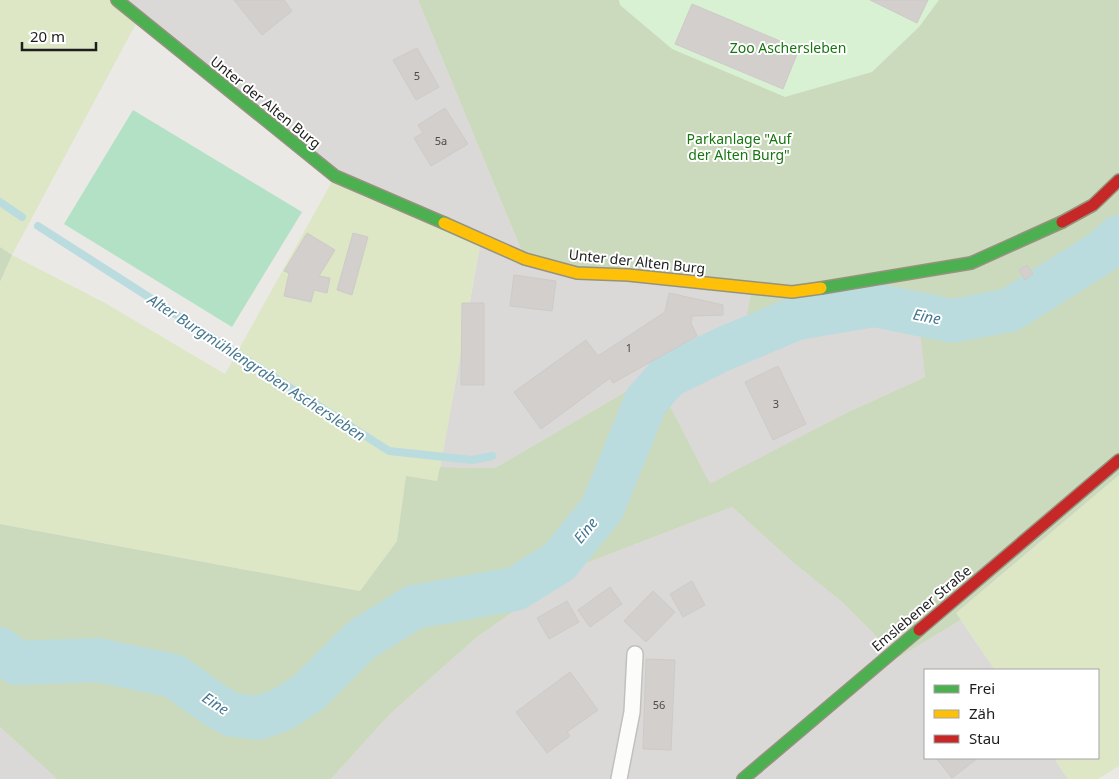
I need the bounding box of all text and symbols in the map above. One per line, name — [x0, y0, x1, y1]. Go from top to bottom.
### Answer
scale bar — [22, 20, 96, 52]
text: 20 m — [30, 26, 65, 46]
park label: Zoo Aschersleben — [730, 38, 846, 57]
street label: Unter der Alten Burg — [207, 52, 325, 152]
house number: 5 — [414, 68, 420, 83]
park label: Parkanlage "Auf der Alten Burg" — [687, 129, 793, 164]
house number: 5a — [435, 133, 447, 148]
street label: Unter der Alten Burg — [568, 244, 706, 278]
water label: Alter Burgmühlengraben Aschersleben — [144, 288, 370, 445]
water label: Eine — [911, 304, 943, 329]
house number: 1 — [626, 340, 632, 355]
house number: 3 — [773, 396, 779, 411]
water label: Eine — [568, 513, 602, 547]
street label: Emslebener Straße — [867, 561, 975, 655]
legend — [924, 669, 1099, 759]
text: Frei — [969, 678, 995, 698]
water label: Eine — [199, 687, 234, 719]
house number: 56 — [653, 697, 665, 712]
text: Zäh — [969, 703, 995, 723]
text: Stau — [969, 728, 1000, 748]

